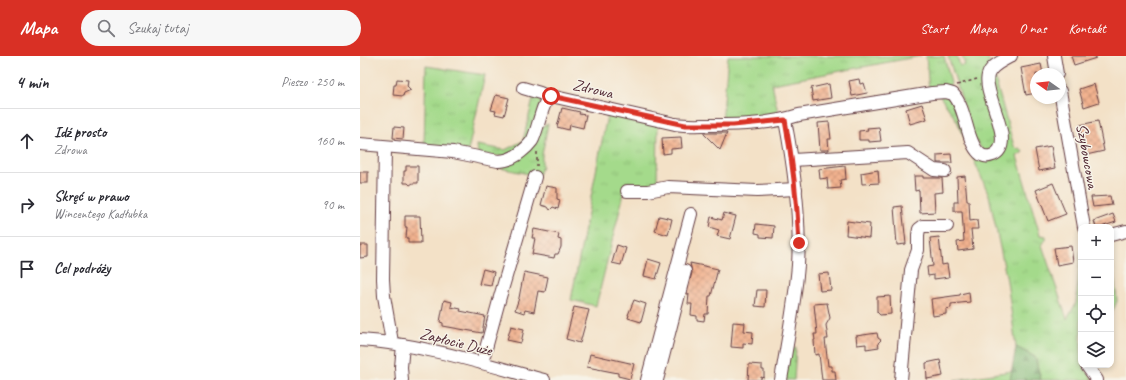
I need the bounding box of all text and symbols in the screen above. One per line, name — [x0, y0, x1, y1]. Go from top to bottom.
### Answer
search box — [81, 10, 361, 46]
text: Mapa — [20, 16, 57, 40]
icon: search — [95, 17, 117, 39]
text: Szukaj tutaj — [127, 19, 188, 38]
text: Start — [920, 20, 948, 37]
text: Mapa — [970, 20, 997, 37]
text: O nas — [1019, 20, 1046, 37]
text: Kontakt — [1068, 20, 1106, 37]
north arrow — [1030, 68, 1066, 104]
text: 4 min — [16, 72, 49, 93]
text: Pieszo · 250 m — [281, 74, 344, 90]
street label: Zdrowa — [571, 75, 616, 104]
route start — [542, 87, 560, 105]
street label: Szybowcowa — [1071, 122, 1103, 192]
text: Idź prosto — [54, 123, 107, 142]
icon: ahead — [16, 130, 38, 152]
text: 160 m — [316, 133, 344, 149]
text: Zdrowa — [54, 142, 87, 158]
text: Skręć w prawo — [54, 187, 129, 206]
icon: right — [16, 194, 38, 216]
text: 90 m — [322, 197, 344, 213]
text: Wincentego Kadłubka — [54, 206, 147, 222]
map controls — [1078, 224, 1114, 368]
button: + — [1078, 224, 1114, 260]
route end — [790, 234, 808, 252]
icon: arrive — [16, 258, 38, 280]
text: Cel podróży — [54, 259, 110, 278]
button: − — [1078, 260, 1114, 296]
button: locate — [1078, 296, 1114, 332]
street label: Zapłocie Duże — [418, 323, 496, 361]
button: layers — [1078, 332, 1114, 368]

